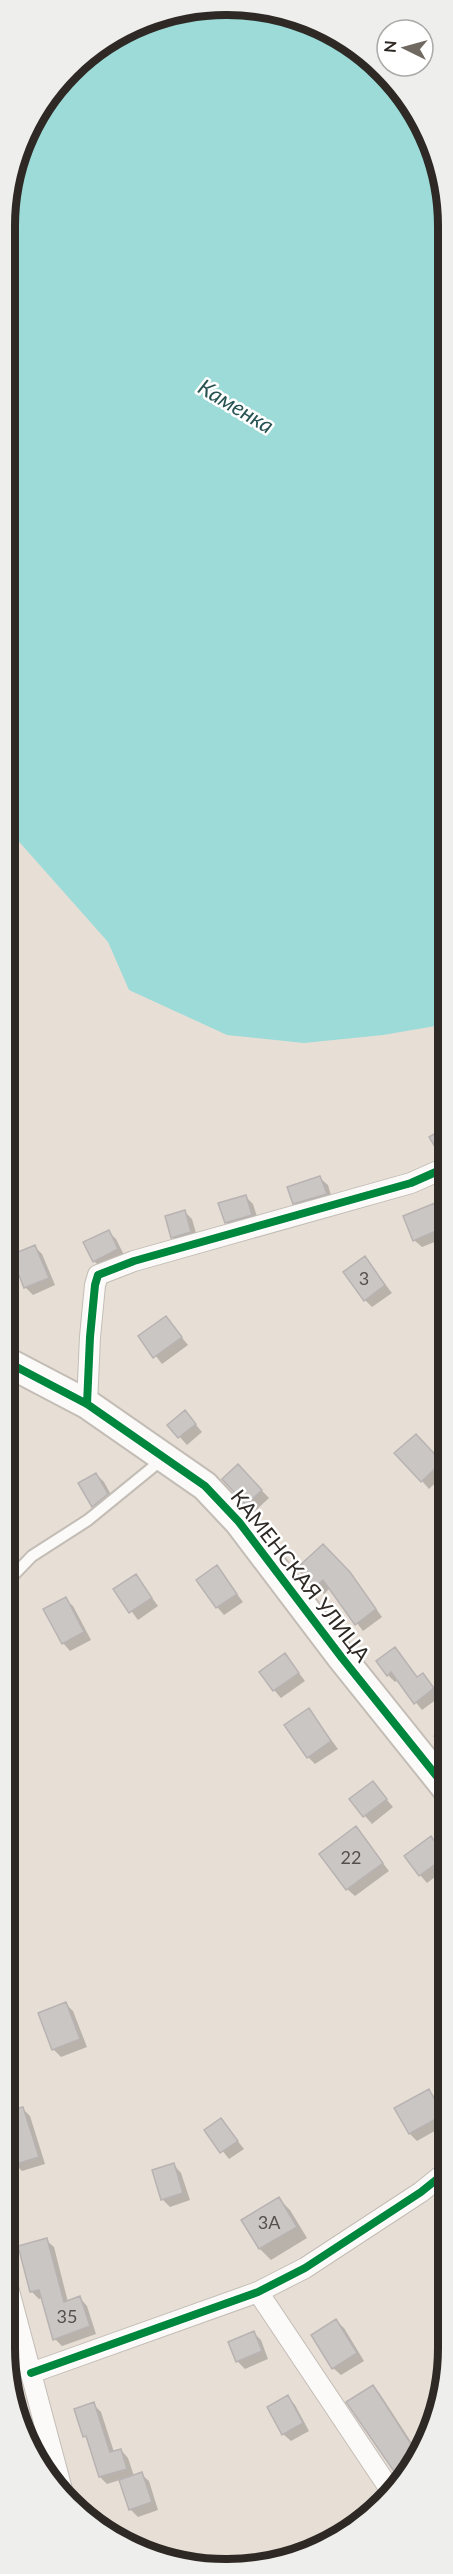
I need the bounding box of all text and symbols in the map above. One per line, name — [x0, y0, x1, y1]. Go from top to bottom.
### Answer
north arrow — [375, 18, 435, 78]
text: N — [380, 40, 400, 54]
water label: Каменка — [194, 373, 279, 439]
house number: 3 — [359, 1267, 369, 1289]
street label: КАМЕНСКАЯ УЛИЦА — [226, 1484, 377, 1667]
house number: 22 — [341, 1846, 361, 1868]
house number: 3А — [258, 2211, 281, 2233]
house number: 35 — [57, 2305, 77, 2327]

